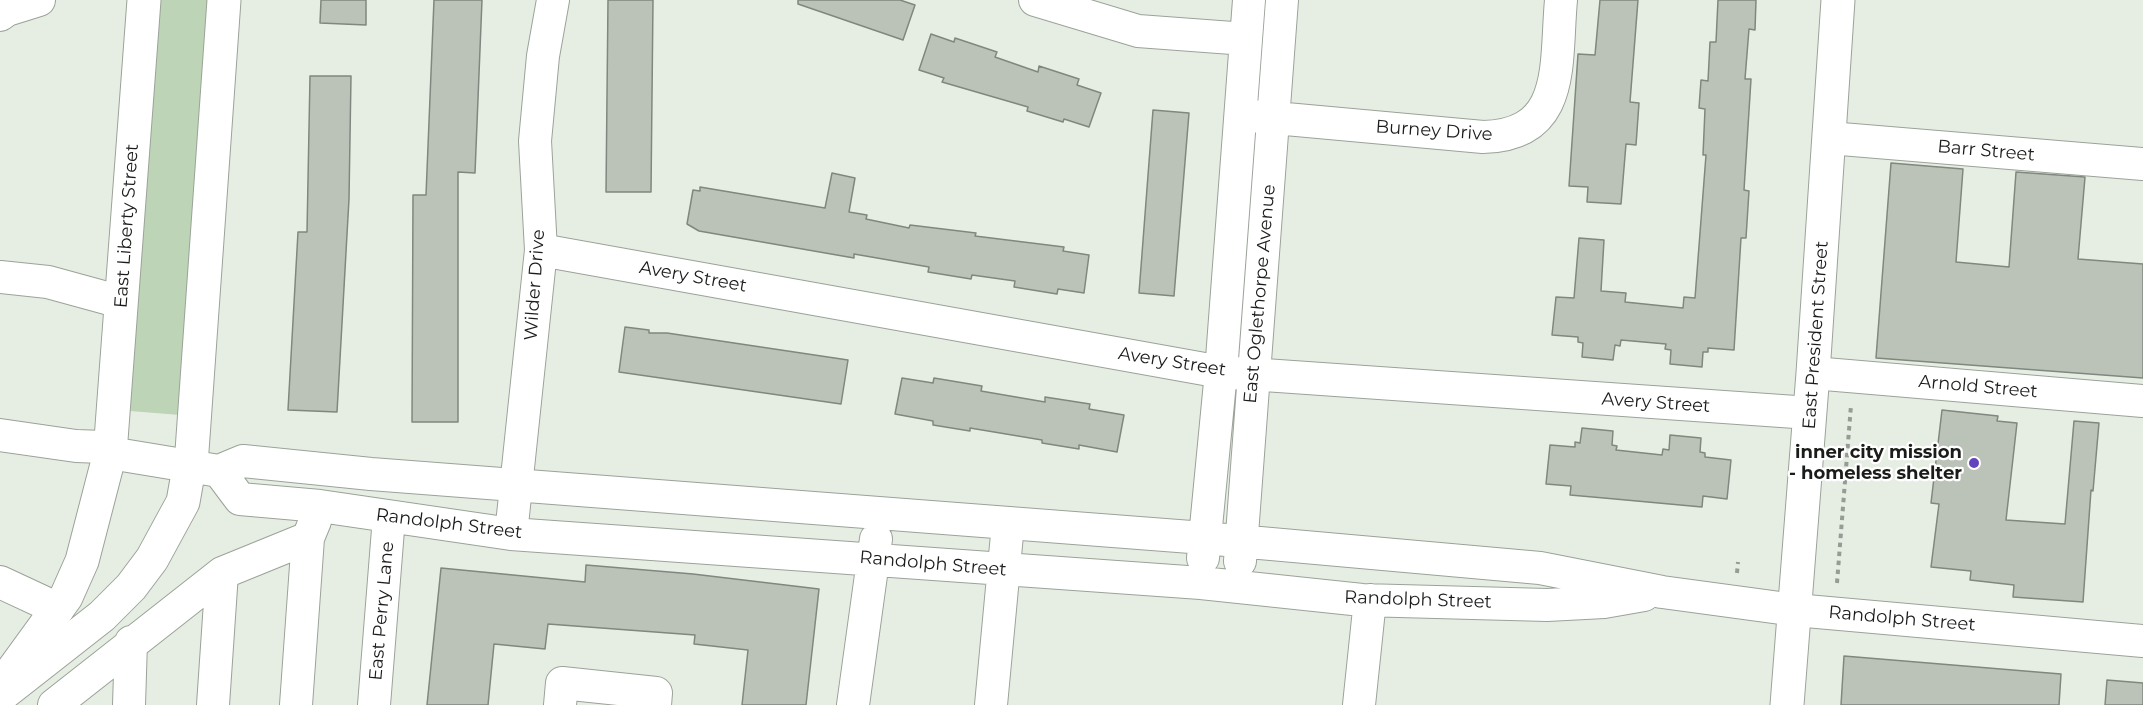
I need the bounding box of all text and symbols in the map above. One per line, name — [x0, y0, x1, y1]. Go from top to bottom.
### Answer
street label: Burney Drive — [1375, 116, 1493, 146]
street label: Barr Street — [1936, 136, 2036, 166]
street label: East Liberty Street — [110, 143, 144, 309]
street label: East Oglethorpe Avenue — [1240, 183, 1280, 405]
street label: Wilder Drive — [520, 229, 550, 341]
street label: East President Street — [1799, 240, 1833, 430]
street label: Avery Street — [638, 257, 748, 297]
street label: Avery Street — [1117, 343, 1227, 381]
street label: Arnold Street — [1917, 371, 2039, 403]
street label: Avery Street — [1601, 388, 1711, 418]
place label: inner city mission - homeless shelter — [1789, 442, 1962, 484]
marker: inner city mission - homeless shelter — [1967, 456, 1981, 470]
street label: Randolph Street — [374, 504, 524, 544]
street label: East Perry Lane — [365, 540, 399, 682]
street label: Randolph Street — [859, 547, 1007, 581]
street label: Randolph Street — [1344, 587, 1492, 613]
street label: Randolph Street — [1828, 602, 1976, 636]

